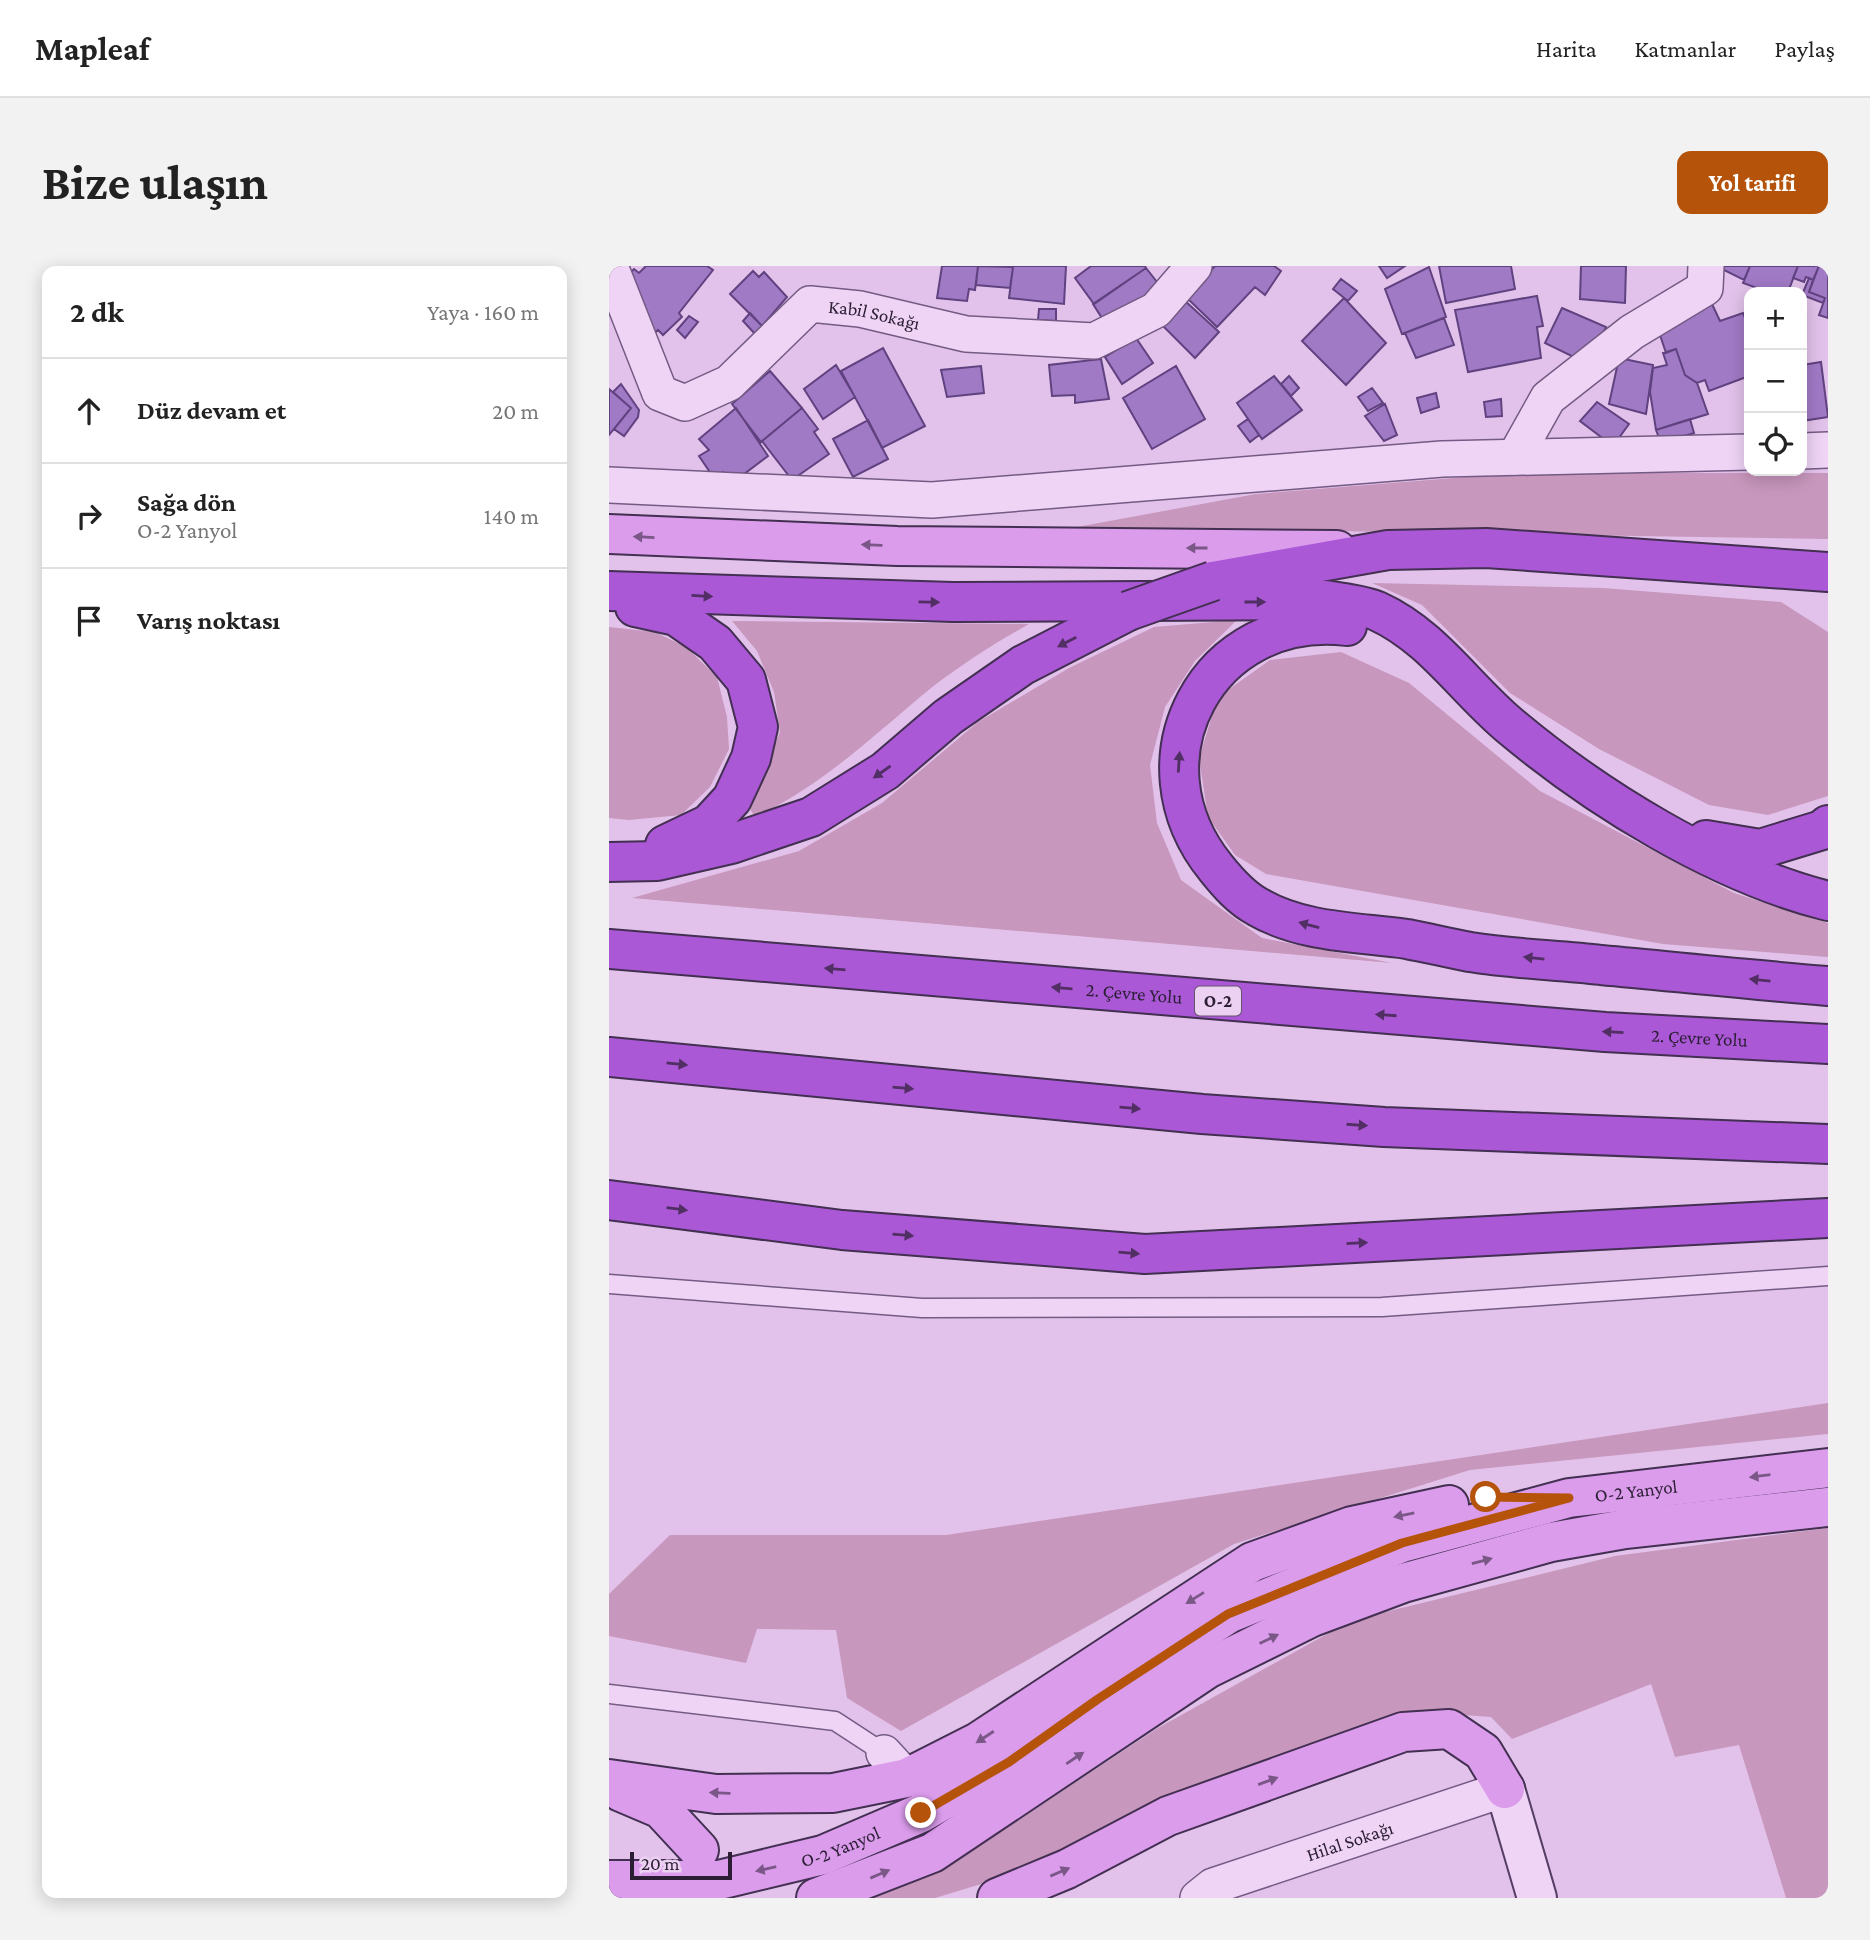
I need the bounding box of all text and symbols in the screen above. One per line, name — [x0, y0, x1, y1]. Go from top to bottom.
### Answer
text: Mapleaf — [35, 30, 150, 67]
text: Harita — [1536, 35, 1597, 62]
text: Katmanlar — [1635, 35, 1736, 62]
text: Paylaş — [1774, 35, 1835, 62]
button: Yol tarifi — [1677, 151, 1828, 214]
text: Bize ulaşın — [42, 155, 268, 210]
map controls — [1744, 287, 1807, 476]
button: + — [1744, 287, 1807, 350]
text: 2 dk — [70, 295, 124, 328]
street label: Kabil Sokağı — [827, 296, 922, 334]
text: Yaya · 160 m — [427, 299, 539, 325]
button: − — [1744, 350, 1807, 413]
icon: ahead — [70, 392, 108, 430]
text: Düz devam et — [137, 396, 286, 425]
text: 20 m — [492, 398, 539, 424]
button: locate — [1744, 413, 1807, 476]
text: Sağa dön — [137, 488, 236, 517]
icon: right — [70, 497, 108, 535]
text: 140 m — [484, 503, 539, 529]
text: O-2 Yanyol — [137, 517, 237, 543]
one-way arrow — [633, 531, 655, 542]
one-way arrow — [860, 539, 882, 551]
one-way arrow — [1186, 542, 1208, 554]
one-way arrow — [691, 590, 713, 601]
one-way arrow — [918, 596, 940, 607]
one-way arrow — [1244, 596, 1266, 608]
icon: arrive — [70, 602, 108, 640]
text: Varış noktası — [137, 606, 280, 635]
one-way arrow — [1057, 636, 1077, 648]
one-way arrow — [1174, 751, 1185, 773]
one-way arrow — [873, 765, 891, 779]
one-way arrow — [1298, 919, 1320, 930]
one-way arrow — [1522, 952, 1544, 963]
one-way arrow — [824, 963, 846, 974]
one-way arrow — [1749, 974, 1771, 985]
street label: 2. Çevre Yolu — [1085, 979, 1183, 1008]
one-way arrow — [1051, 982, 1073, 993]
road number: O-2 — [1195, 986, 1241, 1016]
one-way arrow — [1375, 1009, 1397, 1020]
street label: 2. Çevre Yolu — [1651, 1024, 1748, 1051]
one-way arrow — [1602, 1027, 1624, 1038]
one-way arrow — [666, 1059, 688, 1070]
one-way arrow — [892, 1082, 914, 1093]
one-way arrow — [1119, 1103, 1141, 1114]
one-way arrow — [1346, 1119, 1368, 1130]
one-way arrow — [666, 1203, 688, 1214]
one-way arrow — [892, 1230, 914, 1241]
one-way arrow — [1346, 1237, 1368, 1248]
one-way arrow — [1119, 1248, 1141, 1259]
one-way arrow — [1749, 1470, 1771, 1481]
street label: O-2 Yanyol — [1594, 1476, 1678, 1506]
route start — [1470, 1481, 1501, 1512]
one-way arrow — [1393, 1509, 1415, 1520]
one-way arrow — [1471, 1555, 1493, 1566]
one-way arrow — [1185, 1592, 1205, 1605]
one-way arrow — [1259, 1633, 1279, 1645]
one-way arrow — [975, 1731, 995, 1744]
one-way arrow — [1065, 1751, 1085, 1764]
one-way arrow — [1257, 1775, 1278, 1786]
one-way arrow — [709, 1788, 731, 1799]
route end — [905, 1797, 936, 1828]
street label: Hilal Sokağı — [1304, 1817, 1396, 1865]
street label: O-2 Yanyol — [799, 1822, 883, 1871]
scale bar — [630, 1849, 731, 1881]
text: 20 m — [641, 1853, 680, 1874]
one-way arrow — [755, 1863, 777, 1874]
one-way arrow — [1049, 1866, 1070, 1877]
one-way arrow — [870, 1868, 891, 1879]

